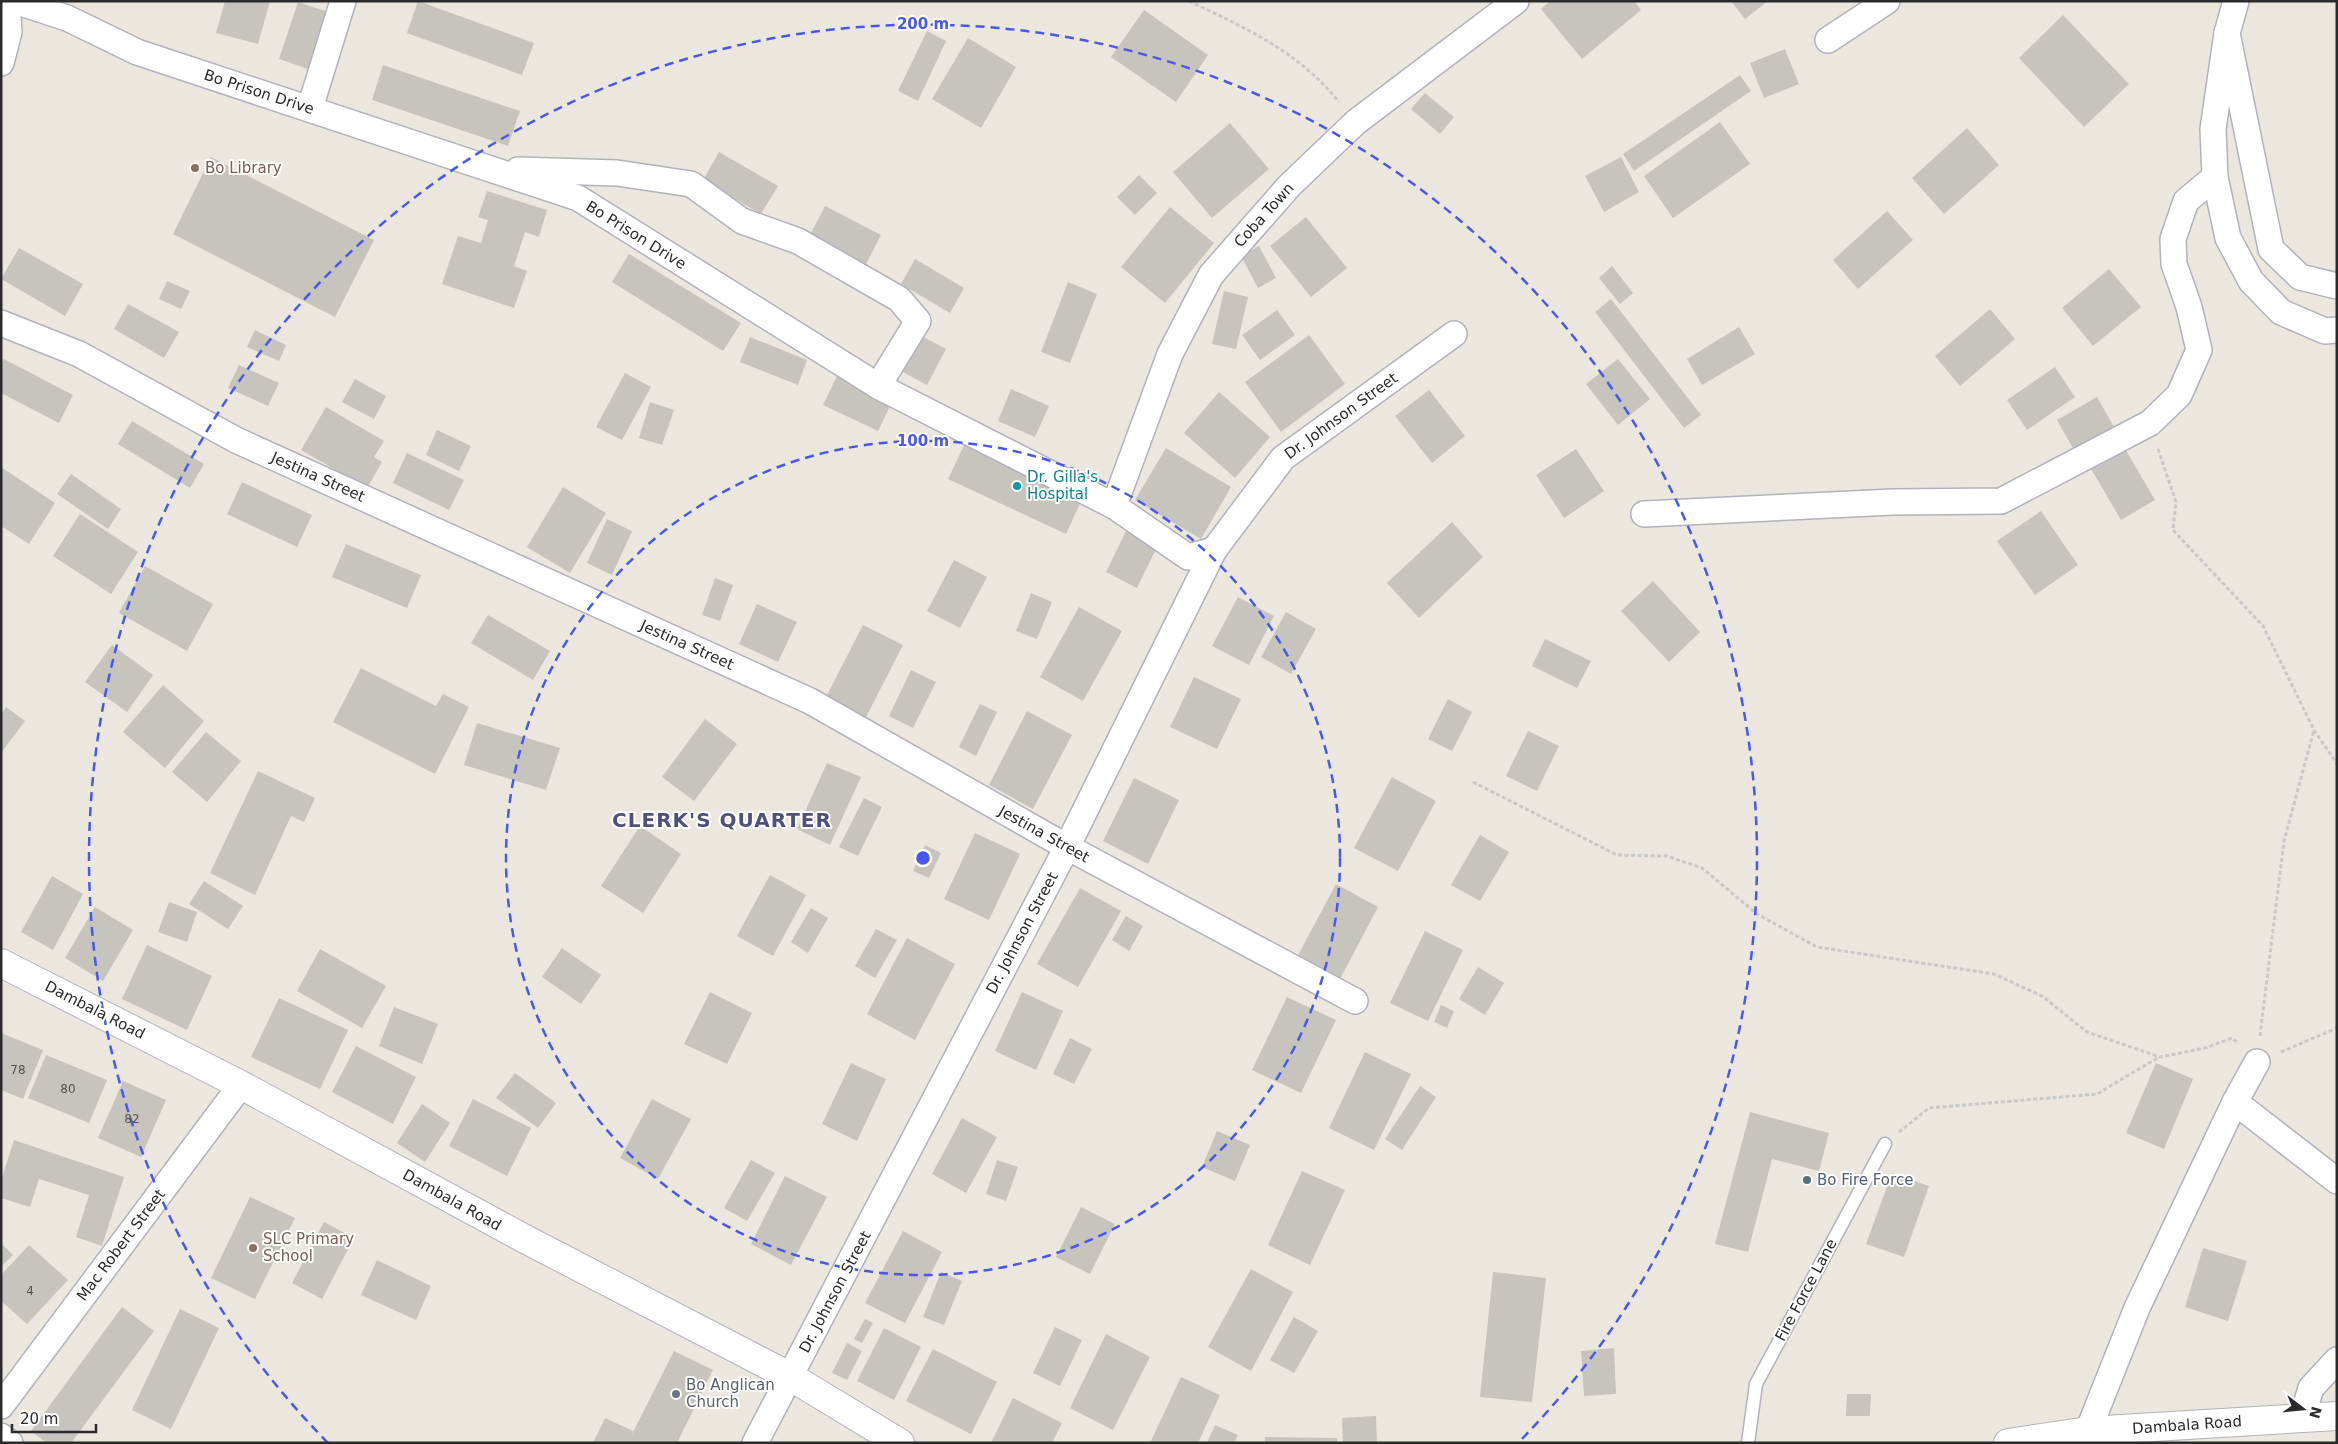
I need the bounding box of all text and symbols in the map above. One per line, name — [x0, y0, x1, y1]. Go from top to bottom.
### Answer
text: 200 m — [897, 15, 949, 33]
street label: Bo Prison Drive — [202, 66, 316, 118]
place label: Bo Library — [205, 159, 282, 177]
marker: Bo Library — [189, 162, 201, 174]
street label: Coba Town — [1230, 179, 1298, 251]
street label: Bo Prison Drive — [583, 197, 689, 273]
street label: Dr. Johnson Street — [1281, 369, 1401, 463]
text: 100 m — [897, 432, 949, 450]
street label: Jestina Street — [267, 448, 368, 506]
place label: Dr. Gilla's Hospital — [1027, 468, 1098, 503]
marker: Dr. Gilla's Hospital — [1011, 480, 1023, 492]
street label: Jestina Street — [636, 616, 737, 674]
street label: Jestina Street — [995, 801, 1092, 866]
district label: CLERK'S QUARTER — [612, 808, 832, 832]
centre of rings — [914, 849, 932, 867]
street label: Dr. Johnson Street — [982, 869, 1062, 997]
street label: Dambala Road — [42, 977, 148, 1043]
house number: 78 — [10, 1063, 26, 1077]
house number: 80 — [60, 1082, 76, 1096]
house number: 82 — [124, 1112, 140, 1126]
street label: Dambala Road — [400, 1166, 504, 1234]
place label: Bo Fire Force — [1817, 1171, 1913, 1189]
marker: Bo Fire Force — [1801, 1174, 1813, 1186]
street label: Mac Robert Street — [73, 1185, 169, 1304]
street label: Dr. Johnson Street — [795, 1228, 875, 1356]
place label: SLC Primary School — [263, 1230, 354, 1265]
street label: Fire Force Lane — [1771, 1236, 1841, 1344]
marker: SLC Primary School — [247, 1242, 259, 1254]
house number: 4 — [26, 1284, 34, 1298]
place label: Bo Anglican Church — [686, 1376, 775, 1411]
north arrow — [2278, 1384, 2328, 1434]
marker: Bo Anglican Church — [670, 1388, 682, 1400]
scale bar — [12, 1402, 96, 1434]
text: N — [2306, 1405, 2325, 1420]
text: 20 m — [20, 1410, 58, 1428]
street label: Dambala Road — [2132, 1412, 2242, 1438]

